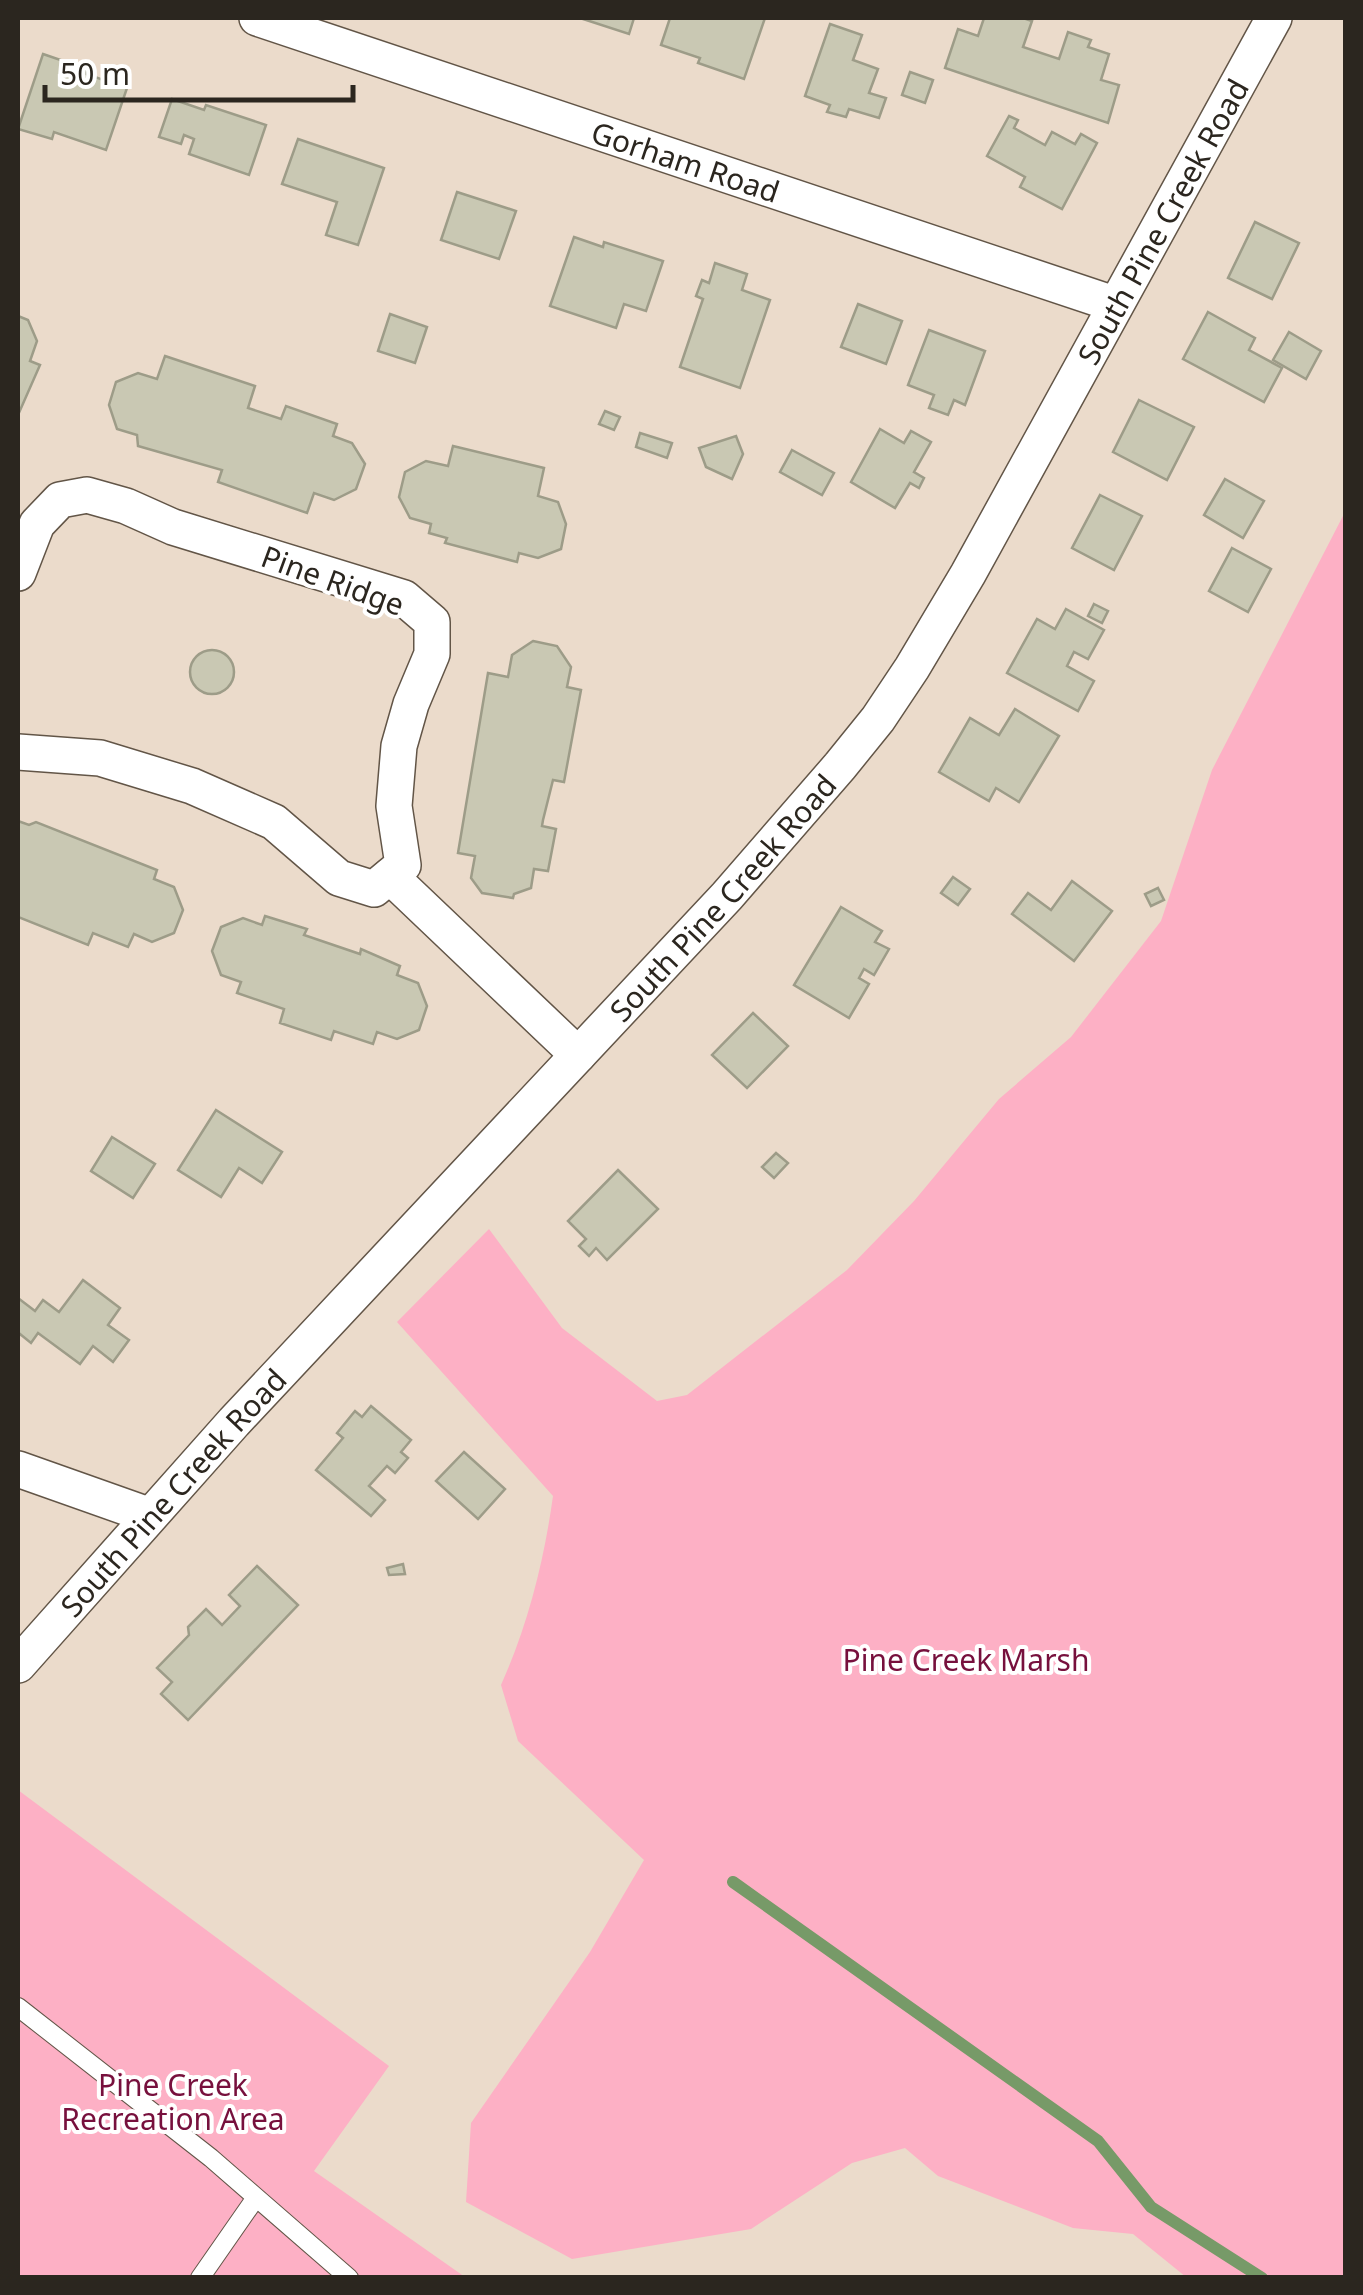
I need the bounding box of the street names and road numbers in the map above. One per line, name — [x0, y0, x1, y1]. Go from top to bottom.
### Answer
street label: South Pine Creek Road — [1067, 71, 1257, 371]
street label: Gorham Road — [586, 111, 785, 212]
street label: Pine Ridge — [256, 535, 410, 625]
street label: South Pine Creek Road — [600, 765, 845, 1030]
street label: South Pine Creek Road — [50, 1359, 295, 1625]

